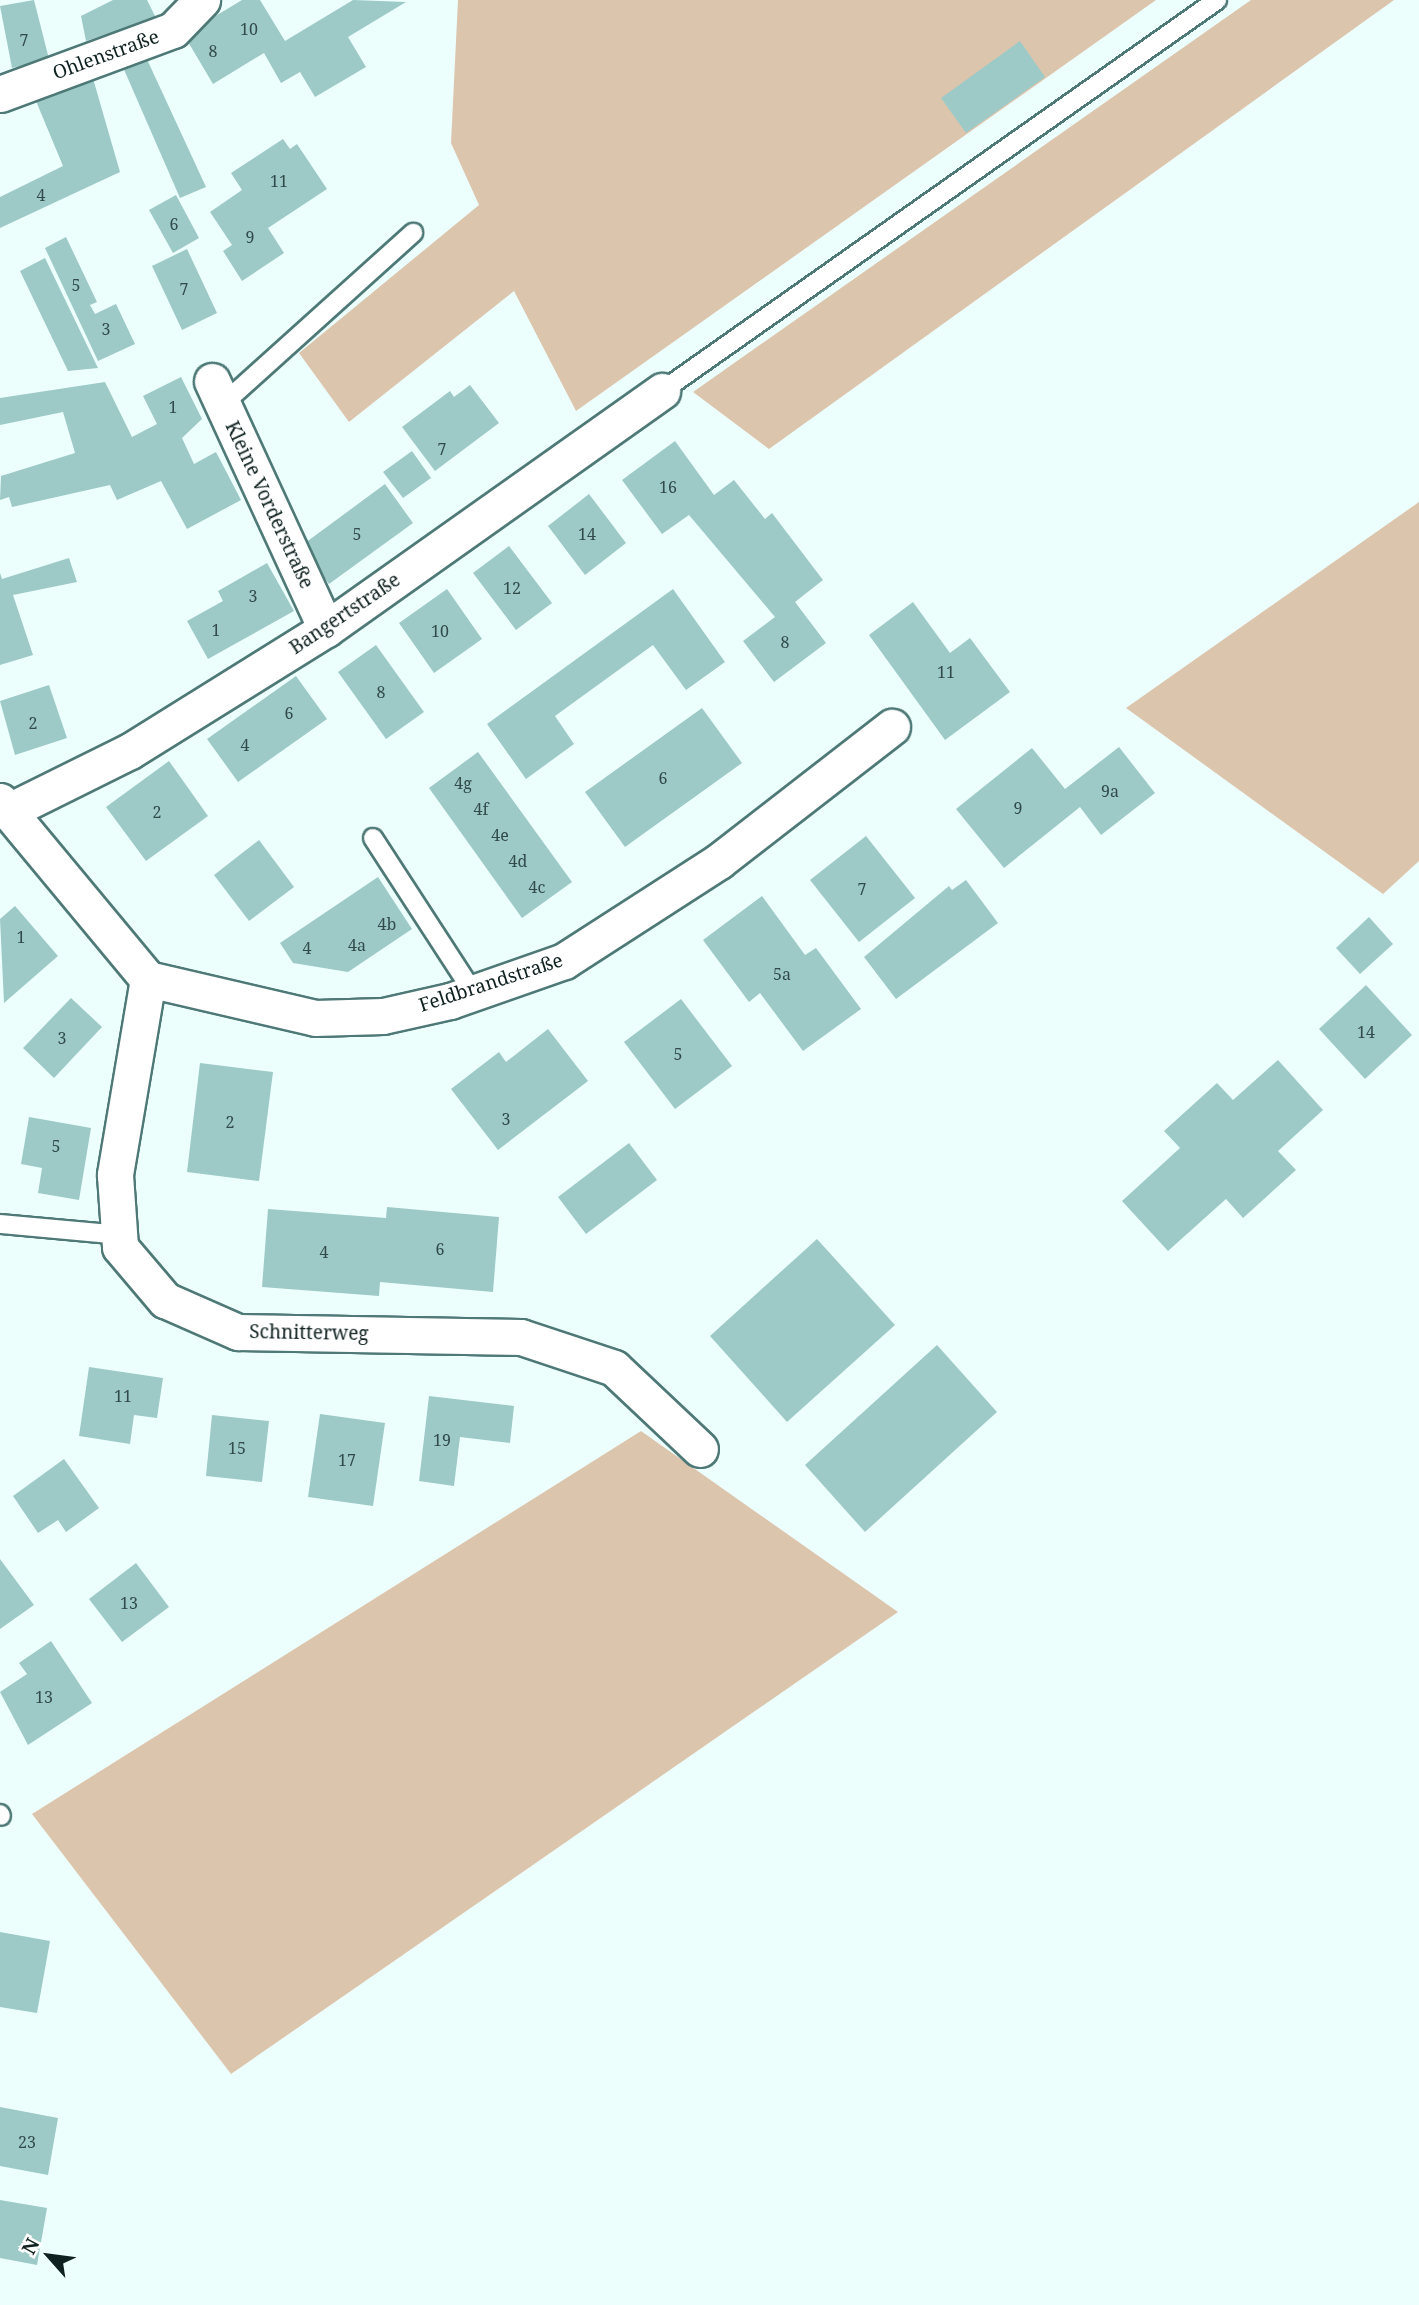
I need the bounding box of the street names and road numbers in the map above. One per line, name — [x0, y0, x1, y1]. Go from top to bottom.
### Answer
street label: Ohlenstraße — [50, 25, 162, 85]
street label: Kleine Vorderstraße — [220, 418, 318, 592]
street label: Bangertstraße — [285, 569, 405, 659]
street label: Feldbrandstraße — [416, 949, 566, 1017]
street label: Schnitterweg — [249, 1321, 369, 1345]

